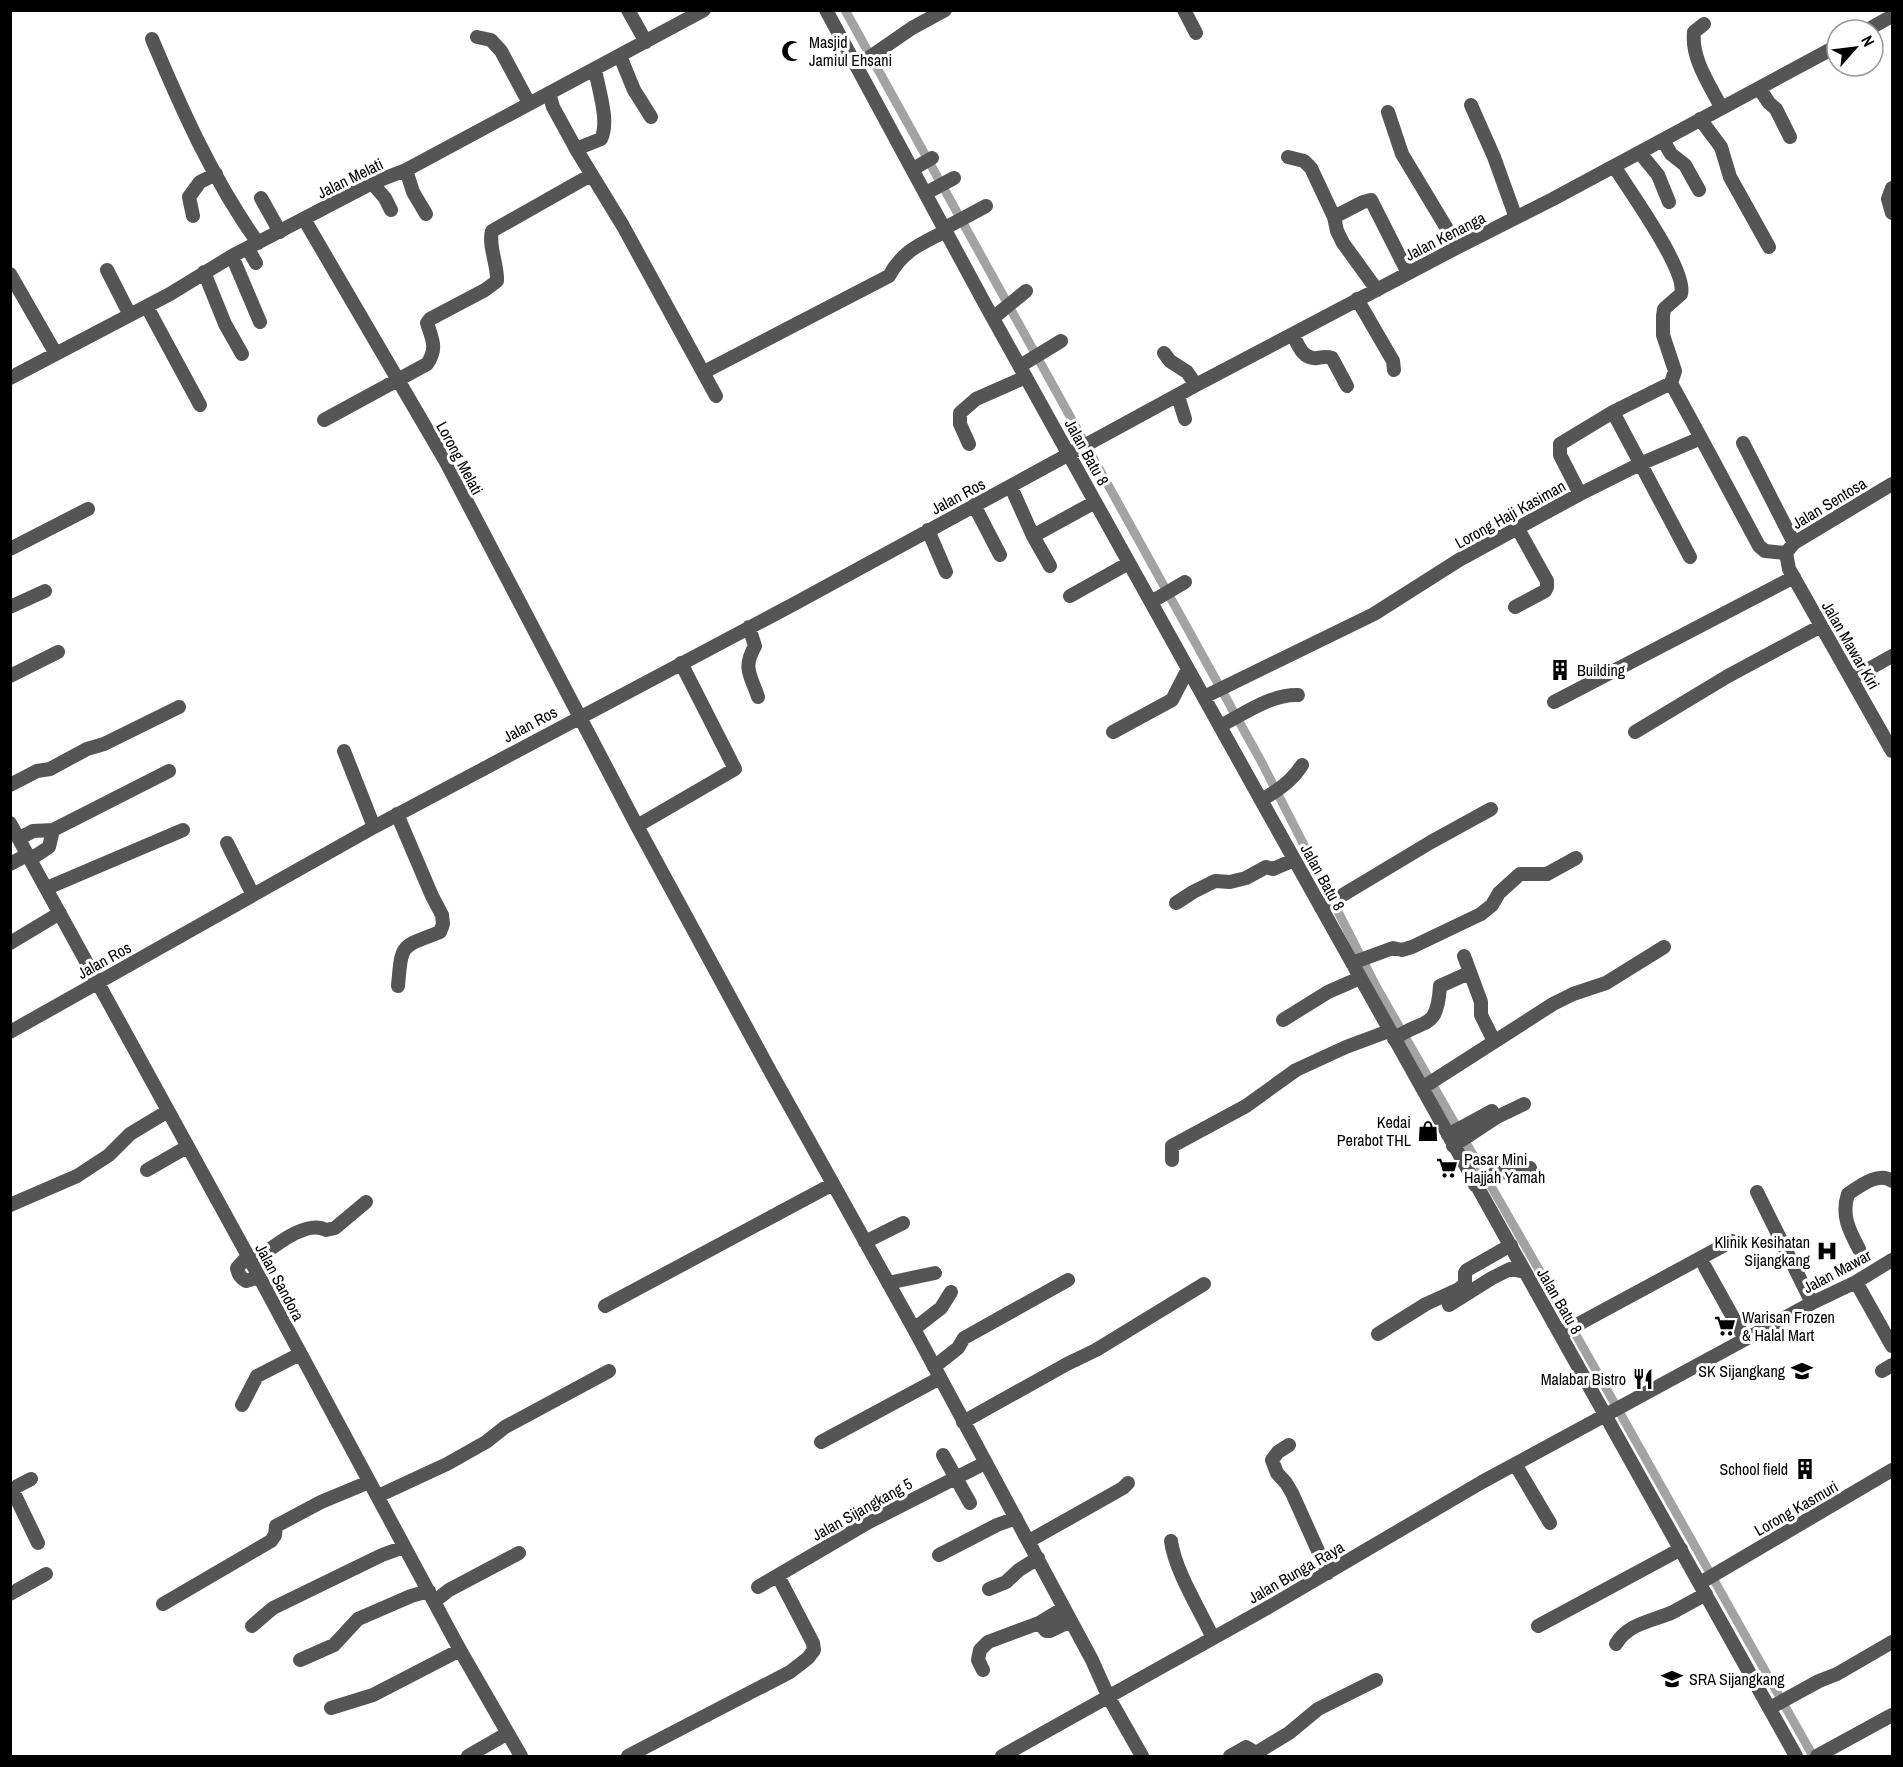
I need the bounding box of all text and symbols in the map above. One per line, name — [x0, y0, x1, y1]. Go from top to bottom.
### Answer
north arrow — [1825, 18, 1885, 78]
place label: Masjid Jamiul Ehsani — [809, 31, 892, 71]
text: N — [1856, 32, 1880, 50]
mosque icon: Masjid Jamiul Ehsani — [780, 39, 804, 63]
street label: Jalan Melati — [313, 153, 387, 203]
street label: Jalan Kenanga — [1401, 206, 1490, 266]
street label: Jalan Batu 8 — [1060, 415, 1114, 489]
street label: Lorong Melati — [431, 417, 489, 499]
street label: Jalan Sentosa — [1788, 472, 1871, 534]
street label: Jalan Ros — [927, 473, 989, 519]
street label: Lorong Haji Kasiman — [1451, 475, 1569, 553]
street label: Jalan Mawar Kiri — [1817, 597, 1885, 693]
building icon: Building — [1548, 658, 1572, 682]
place label: Building — [1577, 659, 1626, 681]
street label: Jalan Ros — [499, 701, 561, 747]
street label: Jalan Batu 8 — [1296, 840, 1350, 914]
street label: Jalan Ros — [73, 936, 135, 984]
place label: Kedai Perabot THL — [1337, 1111, 1412, 1151]
shop icon: Kedai Perabot THL — [1416, 1119, 1440, 1143]
place label: Pasar Mini Hajjah Yamah — [1464, 1148, 1545, 1188]
supermarket icon: Pasar Mini Hajjah Yamah — [1435, 1156, 1459, 1180]
place label: Klinik Kesihatan Sijangkang — [1714, 1231, 1811, 1271]
street label: Jalan Sandora — [250, 1239, 310, 1325]
hospital icon: Klinik Kesihatan Sijangkang — [1815, 1239, 1839, 1263]
street label: Jalan Mawar — [1799, 1244, 1876, 1298]
street label: Jalan Batu 8 — [1532, 1264, 1588, 1338]
place label: Warisan Frozen & Halal Mart — [1742, 1306, 1835, 1346]
supermarket icon: Warisan Frozen & Halal Mart — [1713, 1314, 1737, 1338]
school or university icon: SK Sijangkang — [1790, 1359, 1814, 1383]
place label: SK Sijangkang — [1698, 1360, 1786, 1382]
restaurant icon: Malabar Bistro — [1631, 1367, 1655, 1391]
place label: Malabar Bistro — [1541, 1368, 1626, 1390]
building icon: School field — [1793, 1457, 1817, 1481]
place label: School field — [1719, 1458, 1788, 1480]
street label: Jalan Sijangkang 5 — [808, 1472, 916, 1546]
street label: Lorong Kasmuri — [1750, 1475, 1842, 1541]
street label: Jalan Bunga Raya — [1244, 1535, 1349, 1608]
school or university icon: SRA Sijangkang — [1660, 1667, 1684, 1691]
place label: SRA Sijangkang — [1689, 1668, 1785, 1690]

